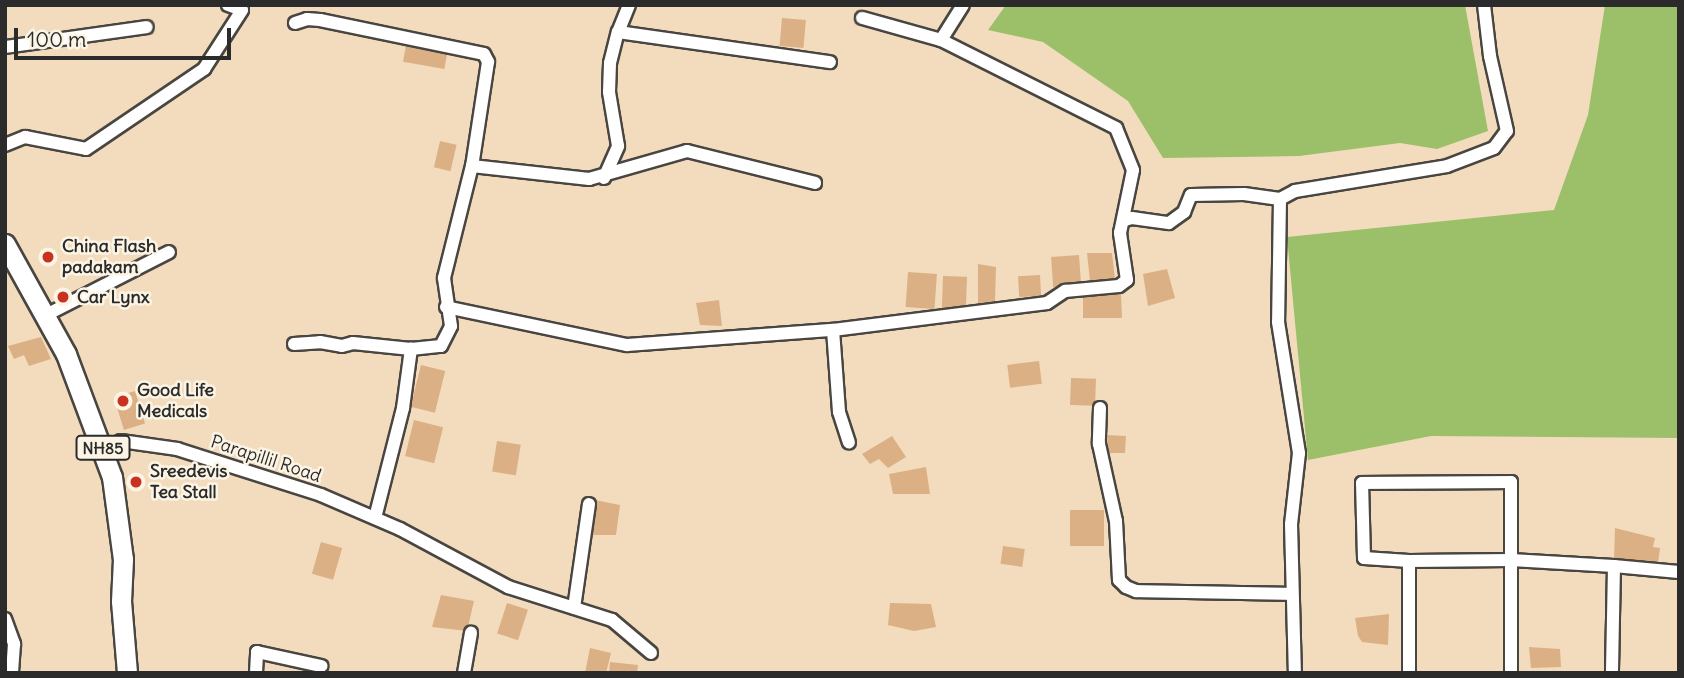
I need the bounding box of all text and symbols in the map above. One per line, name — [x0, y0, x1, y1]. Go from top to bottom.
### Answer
scale bar — [18, 14, 234, 58]
text: 100 m — [27, 26, 86, 53]
place label: China Flash padakam — [62, 236, 156, 278]
marker: China Flash padakam — [40, 249, 56, 265]
place label: Car Lynx — [77, 286, 150, 308]
marker: Car Lynx — [55, 289, 71, 305]
place label: Good Life Medicals — [137, 380, 214, 422]
marker: Good Life Medicals — [115, 393, 131, 409]
street label: Parapillil Road — [208, 431, 324, 487]
road number: NH85 — [75, 436, 131, 461]
place label: Sreedevis Tea Stall — [150, 461, 227, 504]
marker: Sreedevis Tea Stall — [128, 474, 144, 490]

